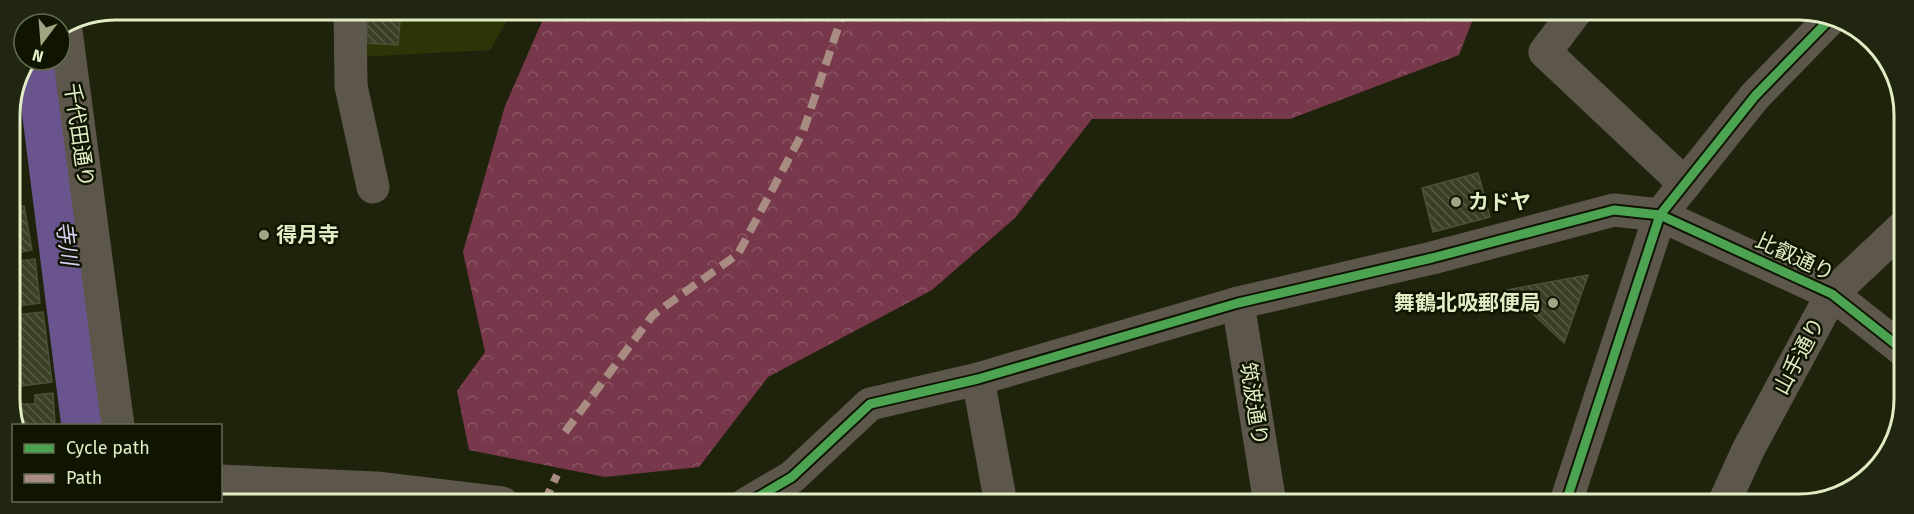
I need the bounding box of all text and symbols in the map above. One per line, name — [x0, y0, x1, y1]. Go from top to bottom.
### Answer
north arrow — [12, 12, 72, 72]
text: N — [30, 45, 46, 67]
street label: 千代田通り — [59, 81, 99, 189]
place label: カドヤ — [1468, 189, 1531, 215]
marker: カドヤ — [1449, 195, 1463, 209]
water label: 寺川 — [51, 220, 83, 268]
place label: 得月寺 — [276, 222, 339, 248]
street label: 比叡通り — [1751, 227, 1839, 287]
marker: 得月寺 — [257, 228, 271, 242]
place label: 舞鶴北吸郵便局 — [1394, 290, 1541, 316]
marker: 舞鶴北吸郵便局 — [1546, 296, 1560, 310]
street label: 山手通り — [1768, 313, 1830, 399]
street label: 筑波通り — [1235, 360, 1273, 448]
legend — [12, 424, 222, 502]
text: Cycle path — [66, 437, 150, 459]
text: Path — [66, 467, 102, 489]

